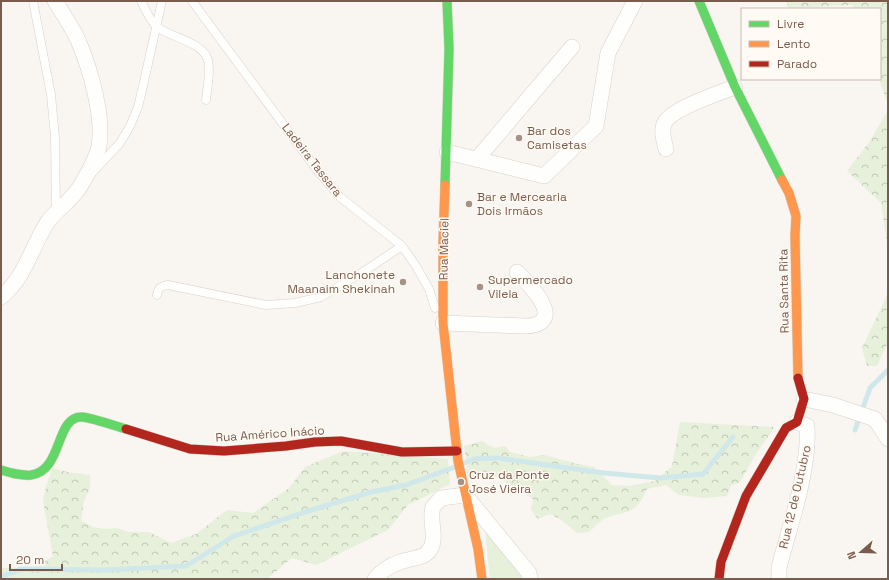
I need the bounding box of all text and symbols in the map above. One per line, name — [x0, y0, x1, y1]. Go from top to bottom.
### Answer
legend — [741, 8, 881, 80]
text: Livre — [777, 16, 804, 32]
text: Lento — [777, 36, 811, 52]
text: Parado — [777, 56, 817, 72]
street label: Ladeira Tassara — [278, 120, 346, 200]
place label: Bar dos Camisetas — [527, 123, 587, 153]
marker: Bar dos Camisetas — [514, 133, 524, 143]
place label: Bar e Mercearia Dois Irmãos — [477, 189, 567, 219]
marker: Bar e Mercearia Dois Irmãos — [464, 199, 474, 209]
street label: Rua Maciel — [435, 218, 453, 280]
street label: Rua Santa Rita — [775, 248, 793, 333]
place label: Lanchonete Maanaim Shekinah — [287, 267, 395, 297]
place label: Supermercado Vilela — [488, 272, 573, 302]
marker: Lanchonete Maanaim Shekinah — [398, 277, 408, 287]
marker: Supermercado Vilela — [475, 282, 485, 292]
street label: Rua Américo Inácio — [215, 422, 325, 446]
street label: Rua 12 de Outubro — [775, 444, 815, 550]
place label: Cruz da Ponte José Vieira — [469, 467, 550, 497]
marker: Cruz da Ponte José Vieira — [456, 477, 466, 487]
north arrow — [841, 532, 881, 572]
scale bar — [10, 546, 62, 572]
text: N — [844, 550, 859, 561]
text: 20 m — [16, 552, 44, 568]

